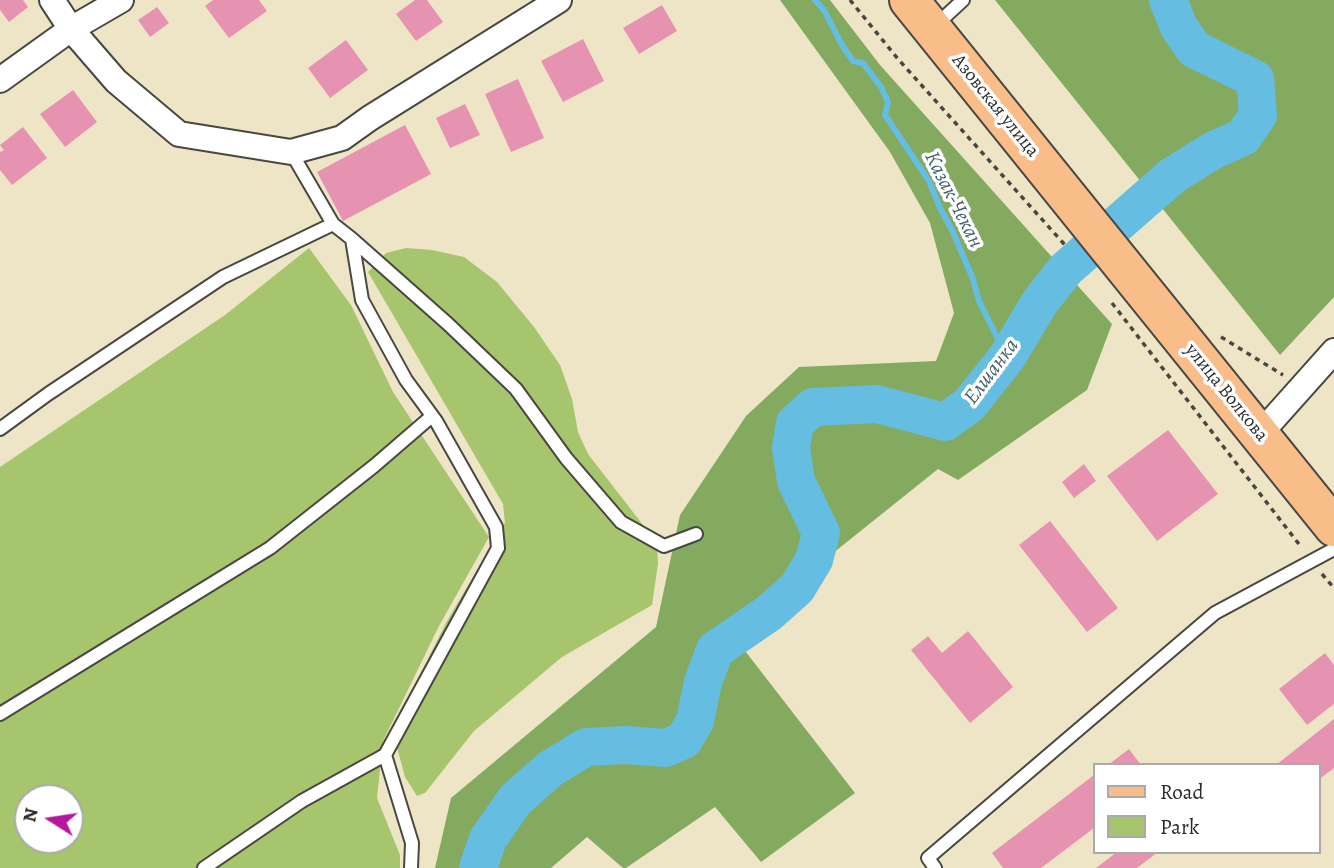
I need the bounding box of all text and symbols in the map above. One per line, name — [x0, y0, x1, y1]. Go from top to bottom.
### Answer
street label: Азовская улица — [947, 50, 1043, 162]
water label: Казак-Чекан — [918, 148, 988, 252]
water label: Елшанка — [959, 334, 1025, 410]
street label: улица Волкова — [1180, 339, 1272, 447]
legend — [1092, 763, 1320, 854]
text: Road — [1160, 778, 1204, 806]
north arrow — [14, 784, 84, 854]
text: N — [16, 806, 45, 825]
text: Park — [1160, 813, 1199, 841]

